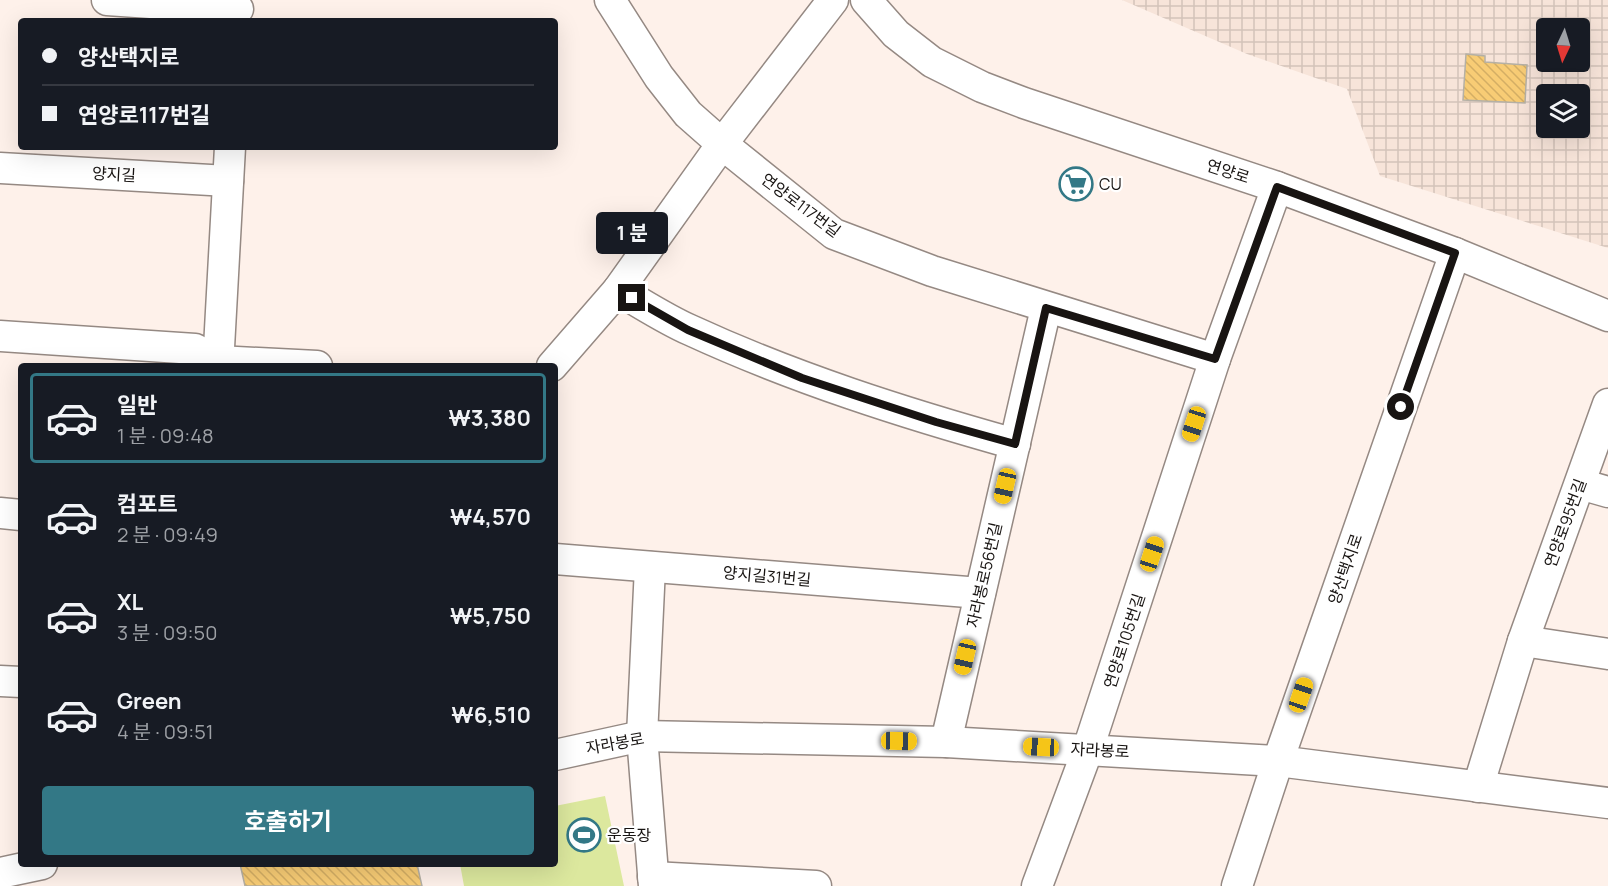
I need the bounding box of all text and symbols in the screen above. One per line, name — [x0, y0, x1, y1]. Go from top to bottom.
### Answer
north arrow — [1536, 18, 1590, 72]
map controls — [1536, 18, 1590, 138]
text: 양산택지로 — [78, 42, 179, 72]
button: layers — [1536, 84, 1590, 138]
text: 연양로117번길 — [78, 100, 210, 130]
street label: 연양로 — [1204, 154, 1253, 188]
street label: 양지길 — [91, 162, 137, 186]
supermarket icon: CU — [1058, 166, 1094, 202]
street label: 연양로117번길 — [757, 168, 845, 242]
place label: CU — [1099, 173, 1122, 195]
callout: 1 분 — [596, 211, 668, 253]
text: 1 분 — [616, 219, 648, 246]
route end — [618, 284, 645, 311]
text: 일반 — [117, 390, 157, 420]
icon: car — [45, 391, 99, 445]
route start — [1387, 393, 1414, 420]
text: ₩3,380 — [449, 403, 531, 433]
car — [1180, 404, 1208, 444]
text: 1 분 · 09:48 — [117, 422, 214, 449]
car — [992, 466, 1018, 506]
street label: 연양로95번길 — [1539, 476, 1591, 570]
text: 컴포트 — [117, 489, 178, 519]
icon: car — [45, 490, 99, 544]
text: ₩4,570 — [450, 502, 531, 532]
street label: 자라봉로56번길 — [961, 520, 1007, 630]
text: 2 분 · 09:49 — [117, 521, 218, 548]
street label: 양산택지로 — [1323, 530, 1367, 607]
car — [1138, 534, 1166, 574]
street label: 양지길31번길 — [722, 561, 812, 591]
text: XL — [117, 587, 143, 617]
icon: car — [45, 589, 99, 643]
street label: 연양로105번길 — [1098, 591, 1150, 691]
text: ₩5,750 — [450, 601, 531, 631]
text: 3 분 · 09:50 — [117, 619, 217, 646]
car — [952, 637, 978, 677]
car — [1287, 675, 1315, 715]
text: Green — [117, 686, 182, 716]
icon: car — [45, 688, 99, 742]
text: ₩6,510 — [451, 700, 531, 730]
text: 4 분 · 09:51 — [117, 718, 214, 745]
street label: 자라봉로 — [584, 727, 646, 759]
car — [881, 732, 917, 750]
car — [1023, 737, 1059, 757]
street label: 자라봉로 — [1070, 737, 1130, 763]
button: 호출하기 — [42, 786, 534, 855]
sports icon: 운동장 — [566, 817, 602, 853]
place label: 운동장 — [607, 824, 651, 846]

